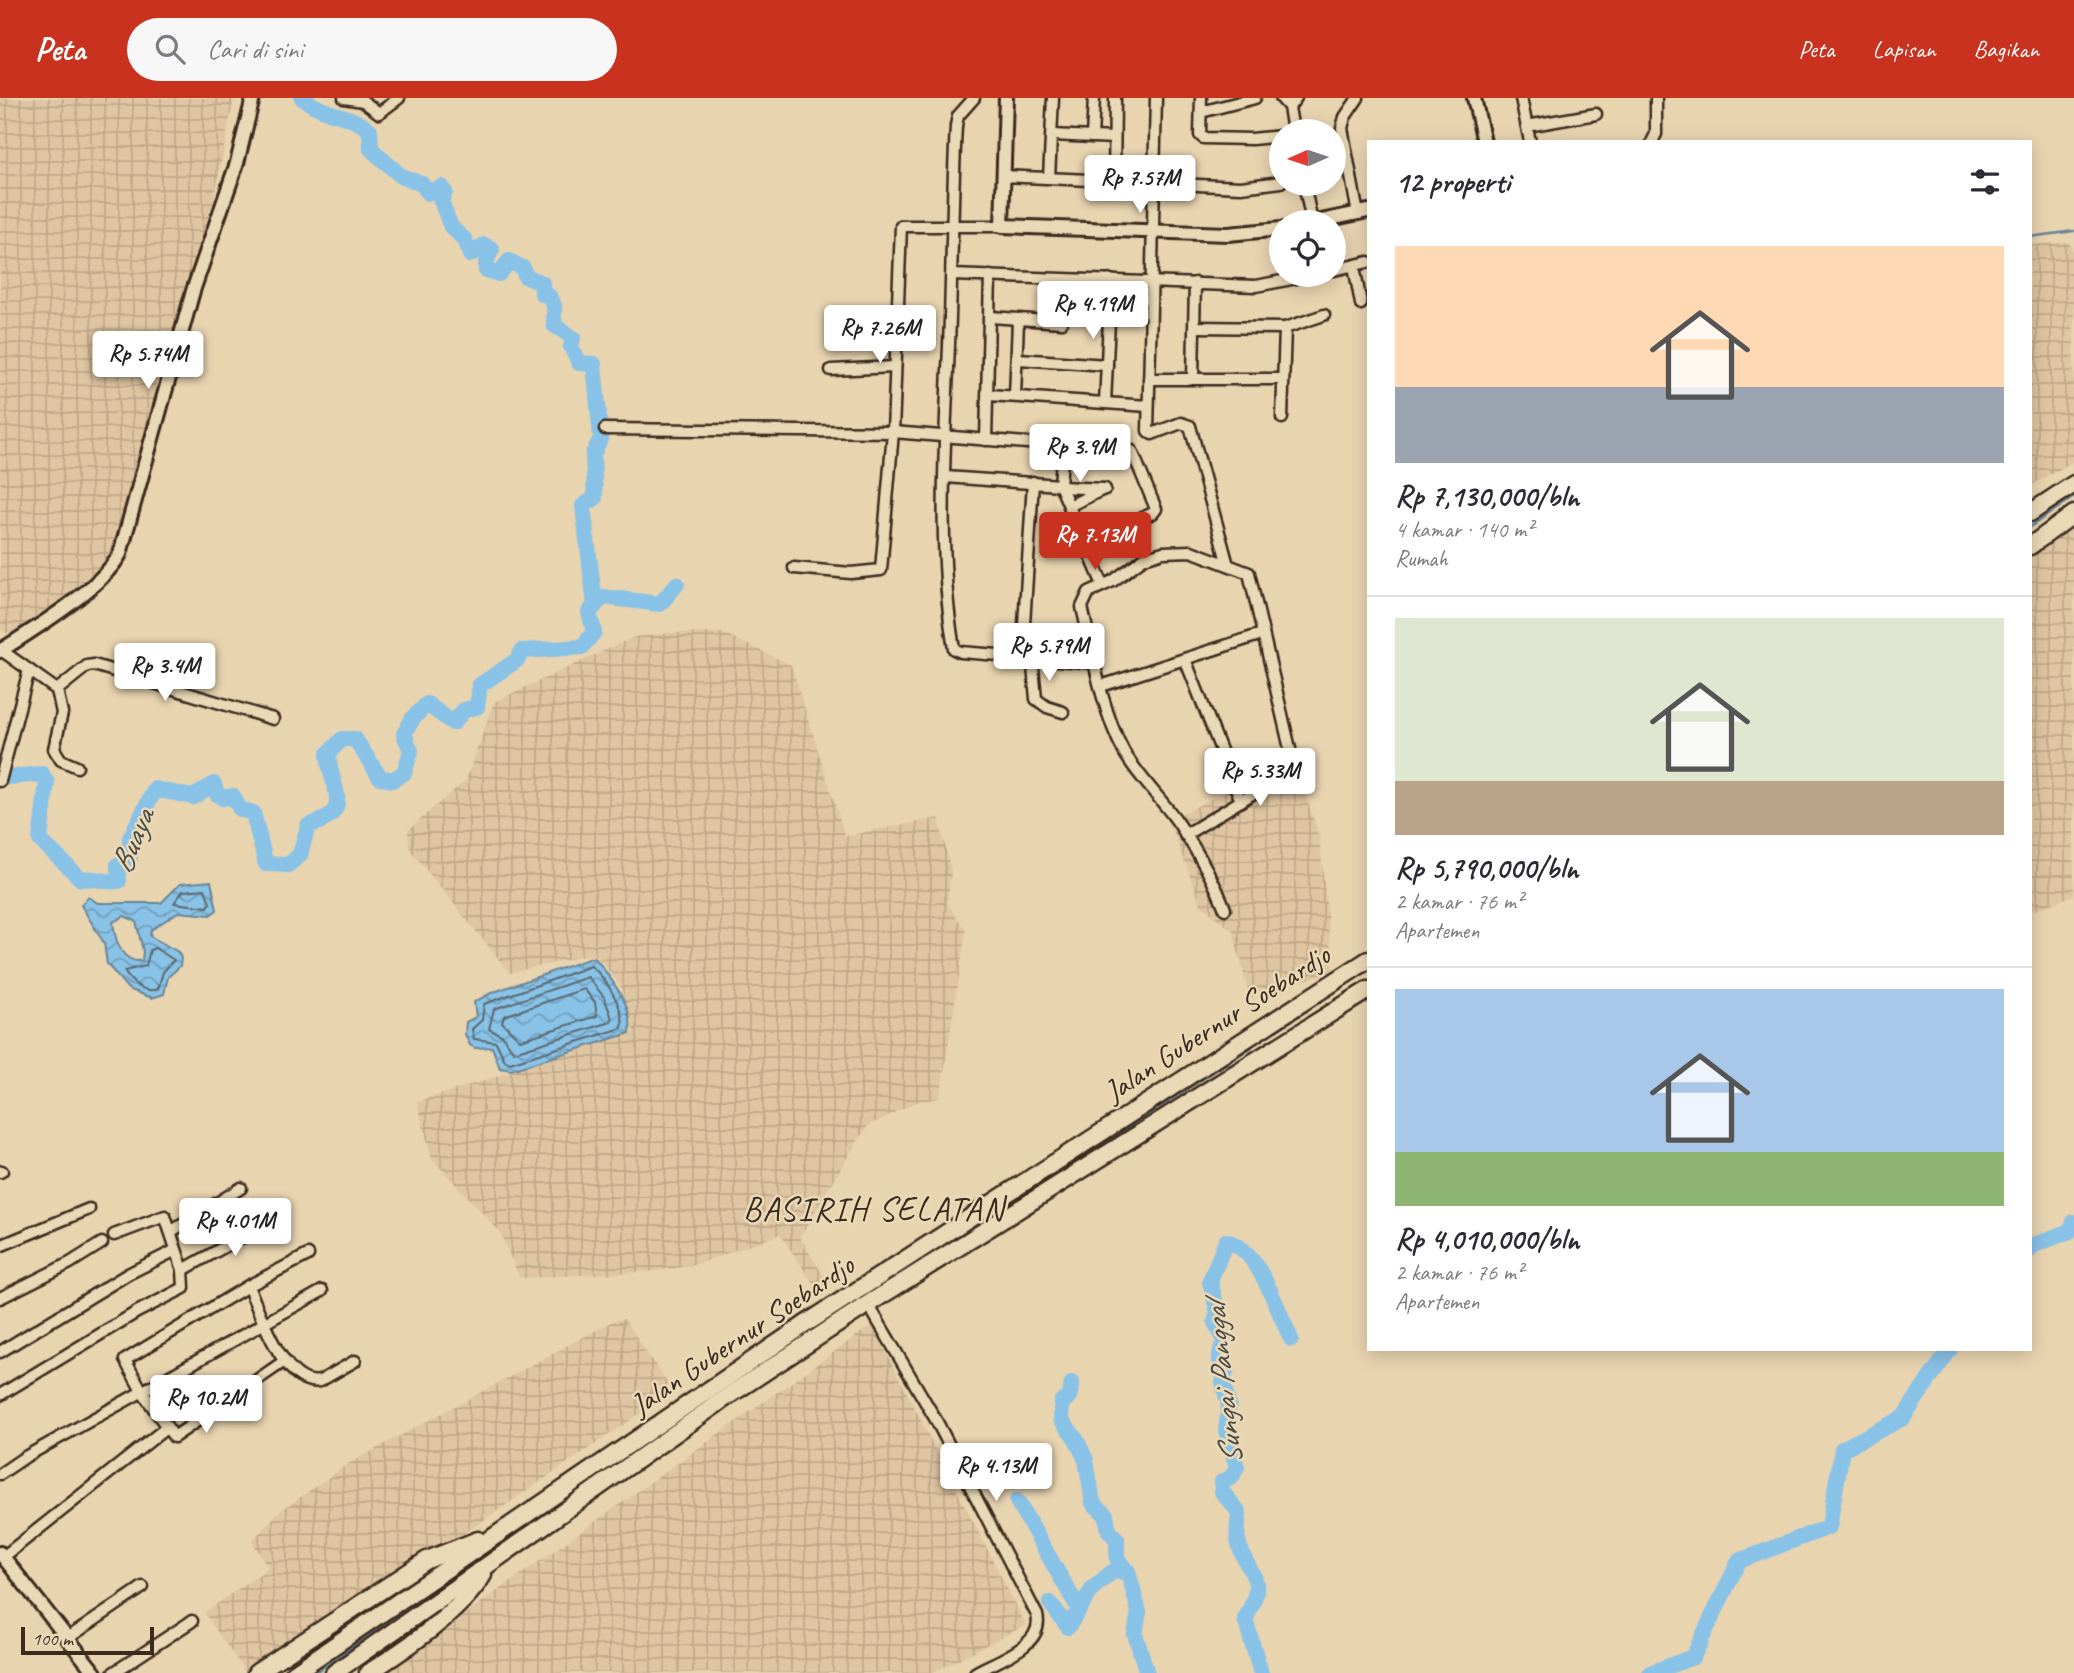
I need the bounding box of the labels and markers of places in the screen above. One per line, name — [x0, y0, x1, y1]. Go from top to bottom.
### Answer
pin: Rp 7.57M — [1068, 156, 1212, 215]
pin: Rp 4.19M — [1021, 282, 1165, 341]
pin: Rp 7.26M — [808, 306, 952, 365]
pin: Rp 5.74M — [76, 331, 220, 391]
pin: Rp 3.9M — [1015, 424, 1145, 484]
pin: Rp 7.13M — [1023, 512, 1167, 572]
pin: Rp 5.79M — [977, 624, 1121, 683]
pin: Rp 3.4M — [100, 644, 230, 703]
pin: Rp 5.33M — [1188, 748, 1332, 808]
pin: Rp 4.01M — [163, 1198, 307, 1258]
pin: Rp 10.2M — [134, 1376, 278, 1435]
pin: Rp 4.13M — [924, 1444, 1068, 1503]

